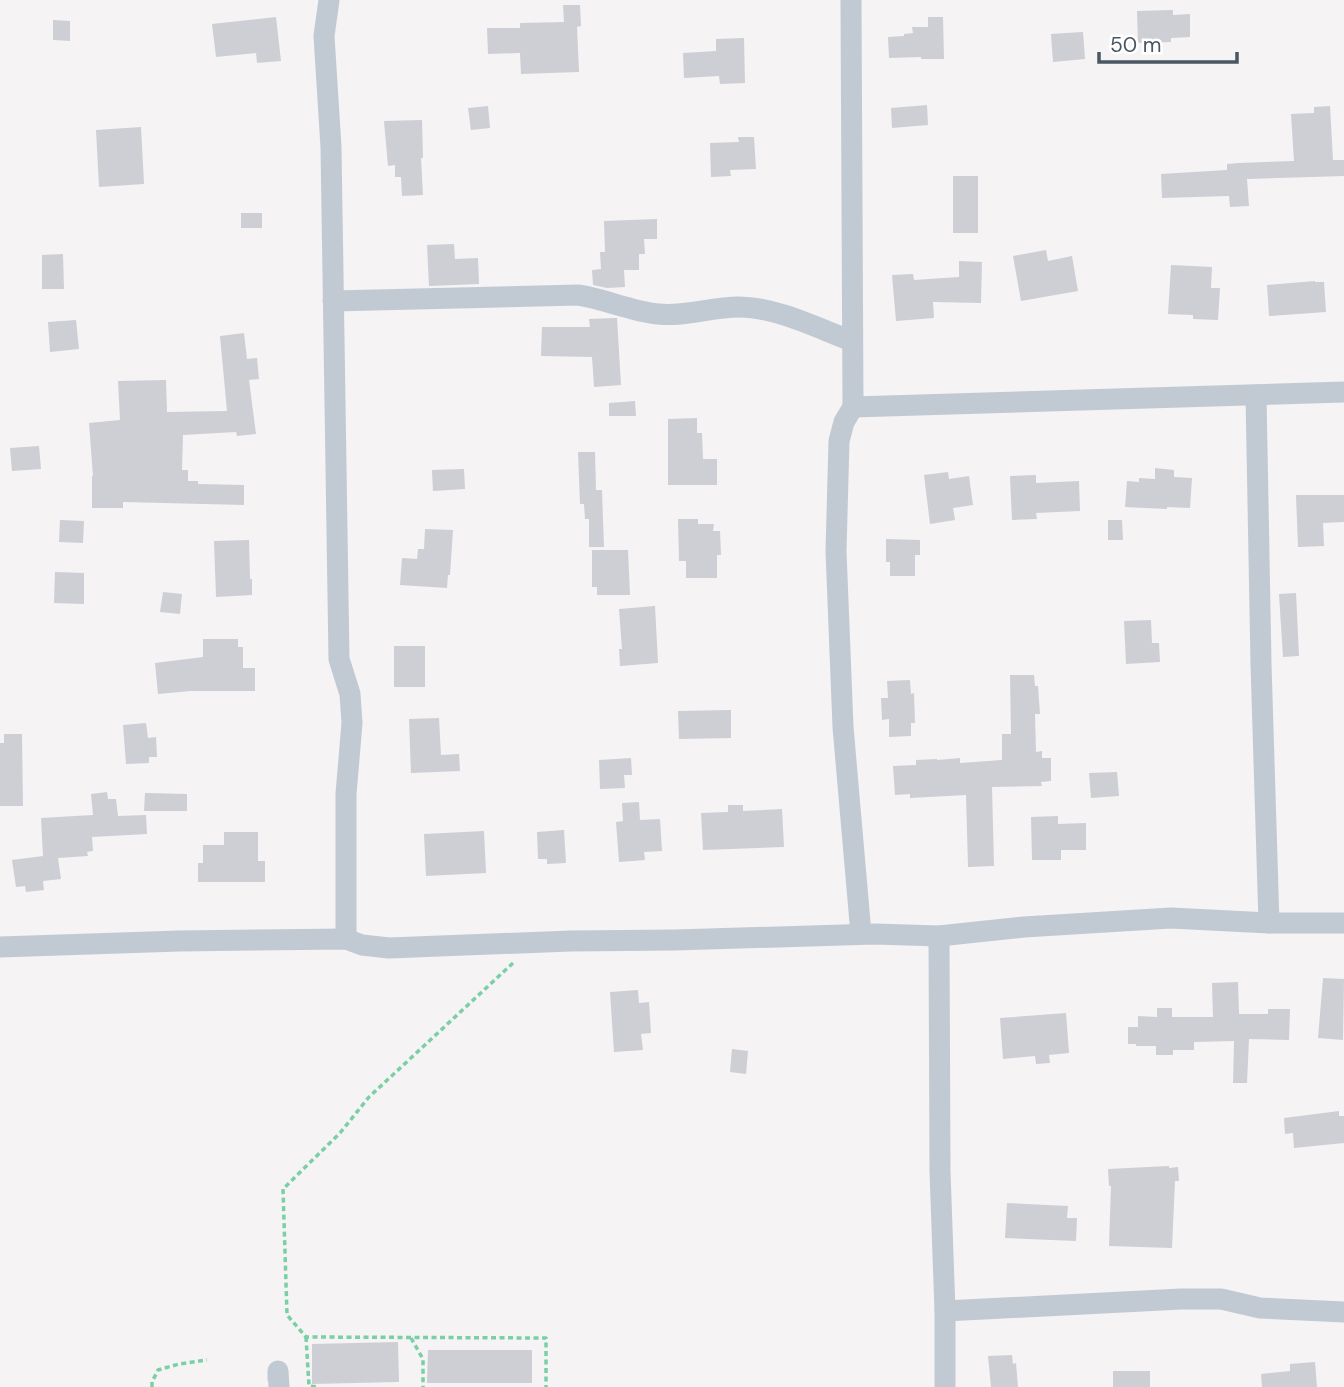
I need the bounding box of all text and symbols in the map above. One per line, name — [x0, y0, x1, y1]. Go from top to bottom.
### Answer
scale bar — [1099, 21, 1237, 65]
text: 50 m — [1110, 31, 1161, 59]

